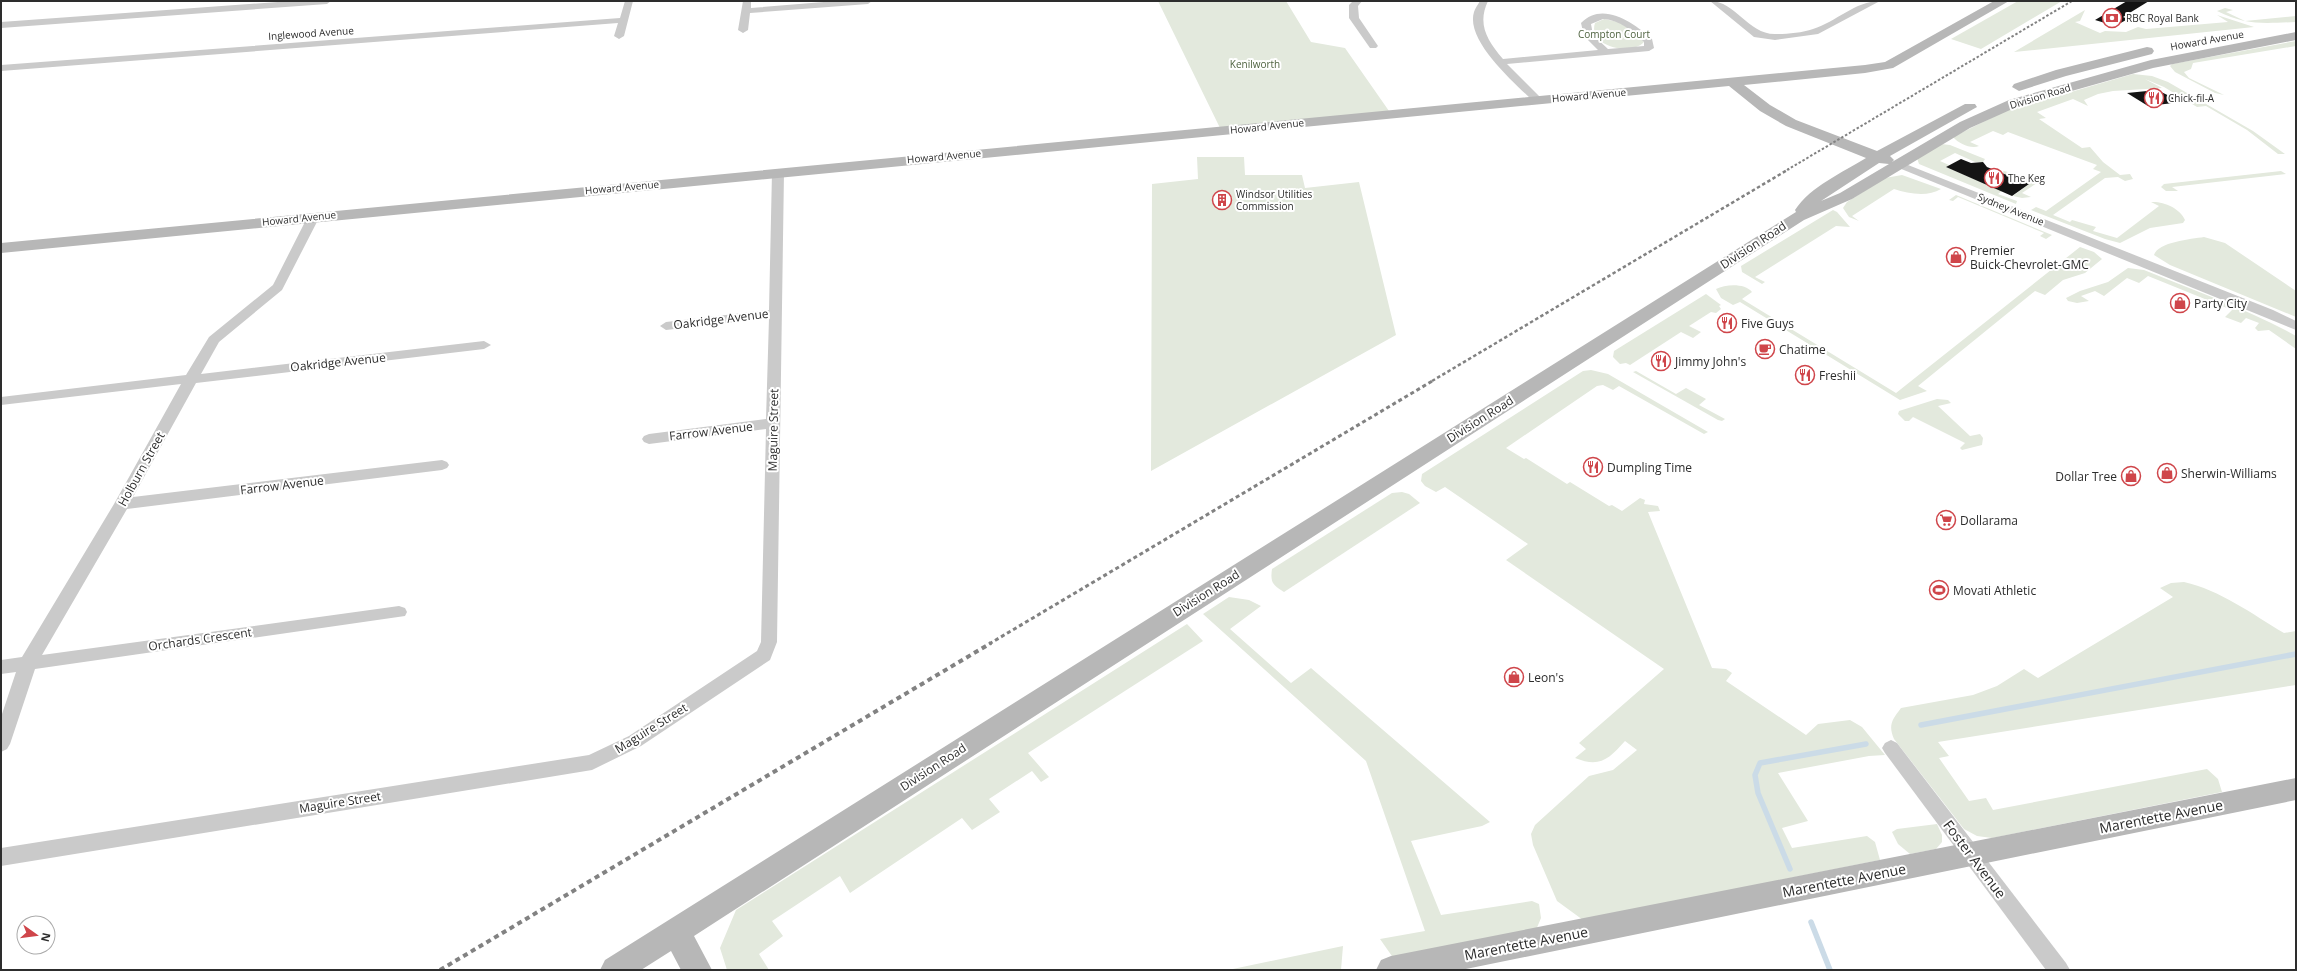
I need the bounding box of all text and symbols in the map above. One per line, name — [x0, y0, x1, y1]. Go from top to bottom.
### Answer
bank icon: RBC Royal Bank — [2101, 7, 2123, 29]
place label: RBC Royal Bank — [2126, 11, 2200, 25]
street label: Inglewood Avenue — [268, 23, 355, 43]
park label: Compton Court — [1578, 27, 1650, 41]
street label: Howard Avenue — [2169, 27, 2245, 53]
park label: Kenilworth — [1230, 57, 1280, 71]
street label: Division Road — [2008, 80, 2072, 112]
street label: Howard Avenue — [1551, 85, 1627, 105]
restaurant icon: Chick-fil-A — [2143, 87, 2165, 109]
place label: Chick-fil-A — [2168, 91, 2215, 105]
street label: Howard Avenue — [1229, 115, 1305, 137]
street label: Howard Avenue — [906, 146, 982, 166]
restaurant icon: The Keg — [1983, 167, 2005, 189]
place label: The Keg — [2008, 171, 2046, 185]
street label: Howard Avenue — [584, 177, 660, 197]
place label: Windsor Utilities Commission — [1236, 187, 1313, 213]
building icon: Windsor Utilities Commission — [1211, 189, 1233, 211]
street label: Sydney Avenue — [1976, 189, 2047, 229]
street label: Howard Avenue — [261, 207, 337, 229]
street label: Division Road — [1717, 217, 1789, 273]
place label: Premier Buick-Chevrolet-GMC — [1970, 242, 2089, 273]
shop icon: Premier Buick-Chevrolet-GMC — [1945, 246, 1967, 268]
shop icon: Party City — [2169, 292, 2191, 314]
place label: Party City — [2194, 295, 2248, 312]
street label: Oakridge Avenue — [672, 305, 770, 333]
restaurant icon: Five Guys — [1716, 312, 1738, 334]
place label: Five Guys — [1741, 315, 1794, 332]
cafe icon: Chatime — [1754, 338, 1776, 360]
place label: Chatime — [1779, 341, 1826, 358]
street label: Oakridge Avenue — [290, 349, 387, 375]
restaurant icon: Jimmy John's — [1650, 350, 1672, 372]
place label: Jimmy John's — [1674, 353, 1746, 370]
restaurant icon: Freshii — [1794, 364, 1816, 386]
place label: Freshii — [1819, 367, 1856, 384]
street label: Maguire Street — [764, 389, 782, 471]
street label: Division Road — [1443, 392, 1517, 446]
street label: Farrow Avenue — [668, 417, 754, 445]
street label: Holburn Street — [114, 429, 168, 509]
restaurant icon: Dumpling Time — [1582, 456, 1604, 478]
place label: Dumpling Time — [1607, 459, 1692, 476]
shop icon: Sherwin-Williams — [2156, 462, 2178, 484]
shop icon: Dollar Tree — [2120, 465, 2142, 487]
place label: Sherwin-Williams — [2181, 465, 2277, 482]
place label: Dollar Tree — [2055, 468, 2117, 485]
street label: Farrow Avenue — [239, 471, 325, 499]
supermarket icon: Dollarama — [1935, 509, 1957, 531]
place label: Dollarama — [1960, 512, 2018, 529]
street label: Division Road — [1169, 566, 1243, 620]
sports icon: Movati Athletic — [1928, 579, 1950, 601]
place label: Movati Athletic — [1953, 582, 2036, 599]
street label: Orchards Crescent — [147, 623, 253, 655]
shop icon: Leon's — [1503, 666, 1525, 688]
place label: Leon's — [1528, 669, 1564, 686]
street label: Maguire Street — [611, 699, 691, 757]
street label: Division Road — [897, 739, 969, 795]
street label: Maguire Street — [298, 787, 382, 817]
street label: Marentette Avenue — [2098, 795, 2225, 837]
street label: Foster Avenue — [1939, 816, 2011, 902]
street label: Marentette Avenue — [1781, 859, 1908, 901]
north arrow — [16, 915, 56, 955]
street label: Marentette Avenue — [1463, 922, 1590, 964]
text: N — [38, 931, 55, 944]

